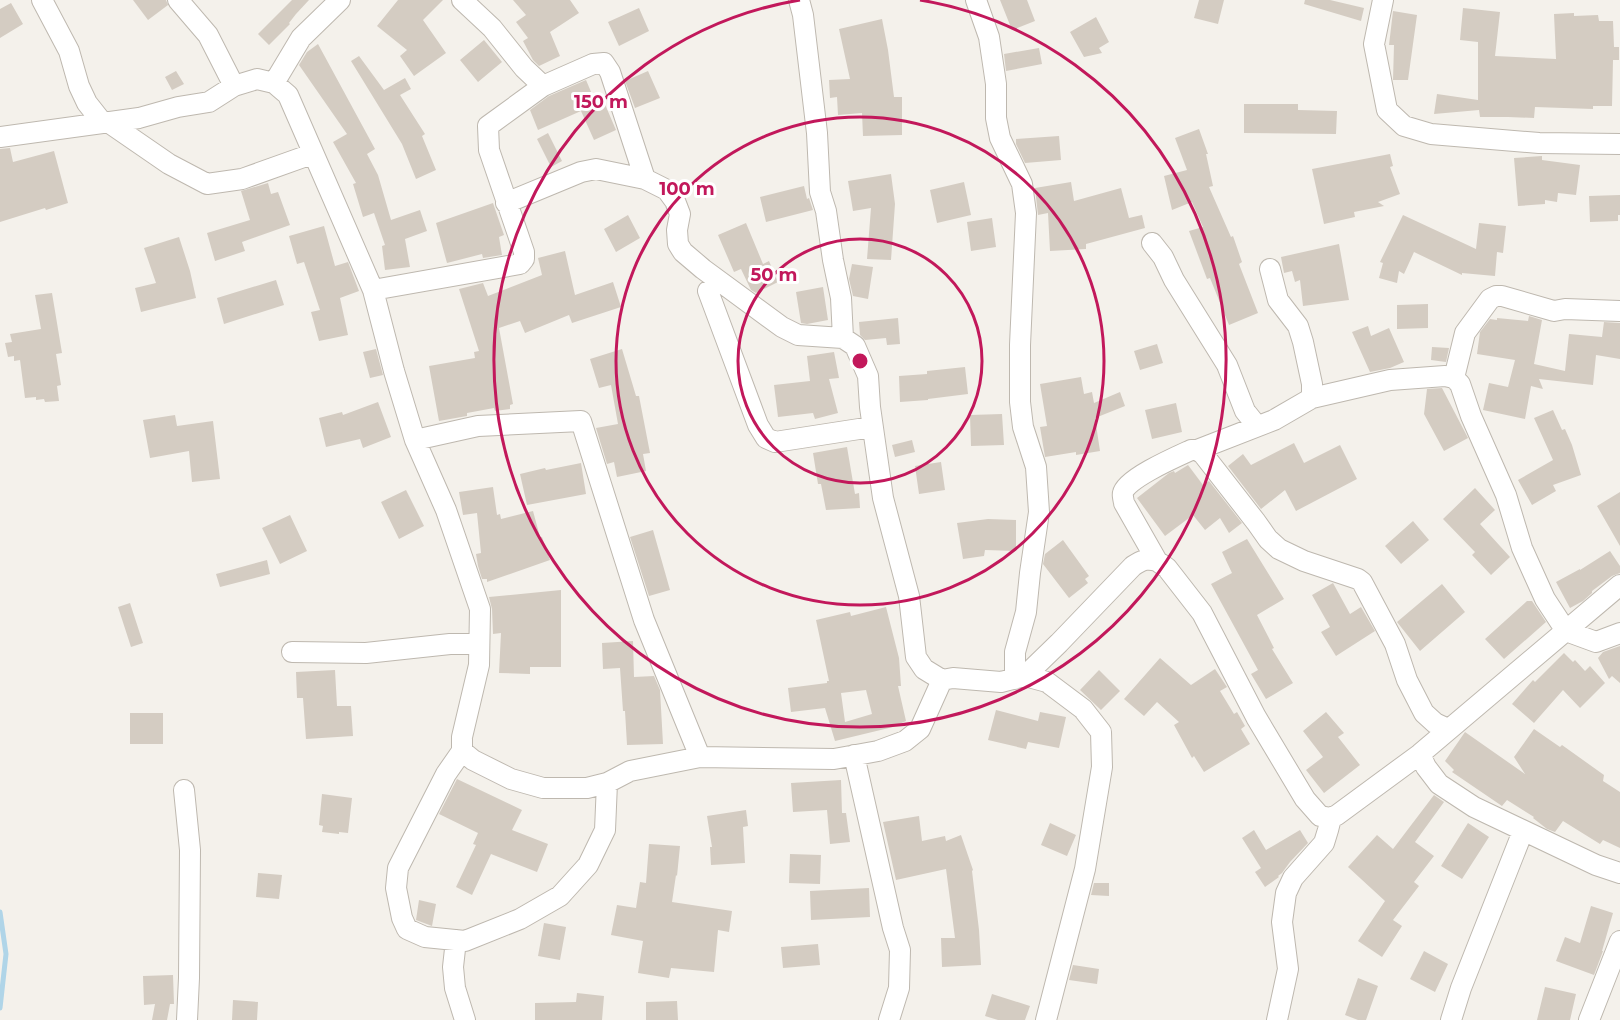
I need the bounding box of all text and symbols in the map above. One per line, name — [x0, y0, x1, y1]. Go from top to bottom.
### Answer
text: 150 m — [574, 91, 628, 113]
text: 100 m — [659, 178, 715, 200]
text: 50 m — [751, 264, 797, 286]
centre of rings — [850, 351, 870, 371]

